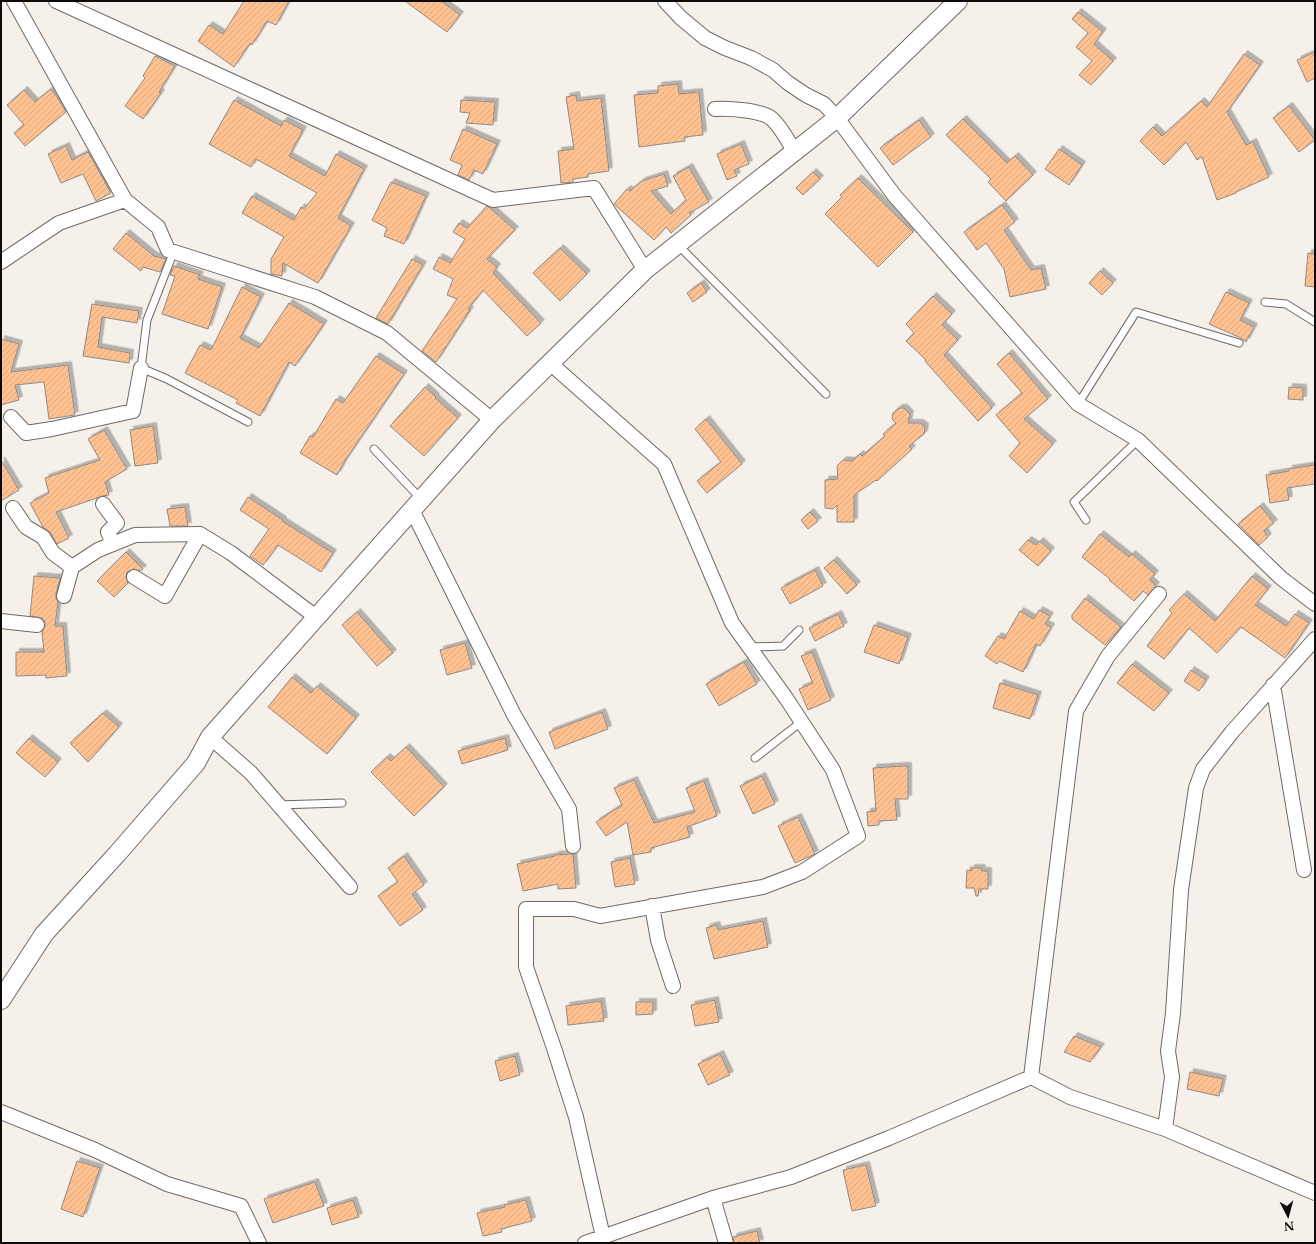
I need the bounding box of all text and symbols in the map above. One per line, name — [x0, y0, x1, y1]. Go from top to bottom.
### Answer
north arrow — [1268, 1196, 1308, 1236]
text: N — [1283, 1218, 1295, 1234]

